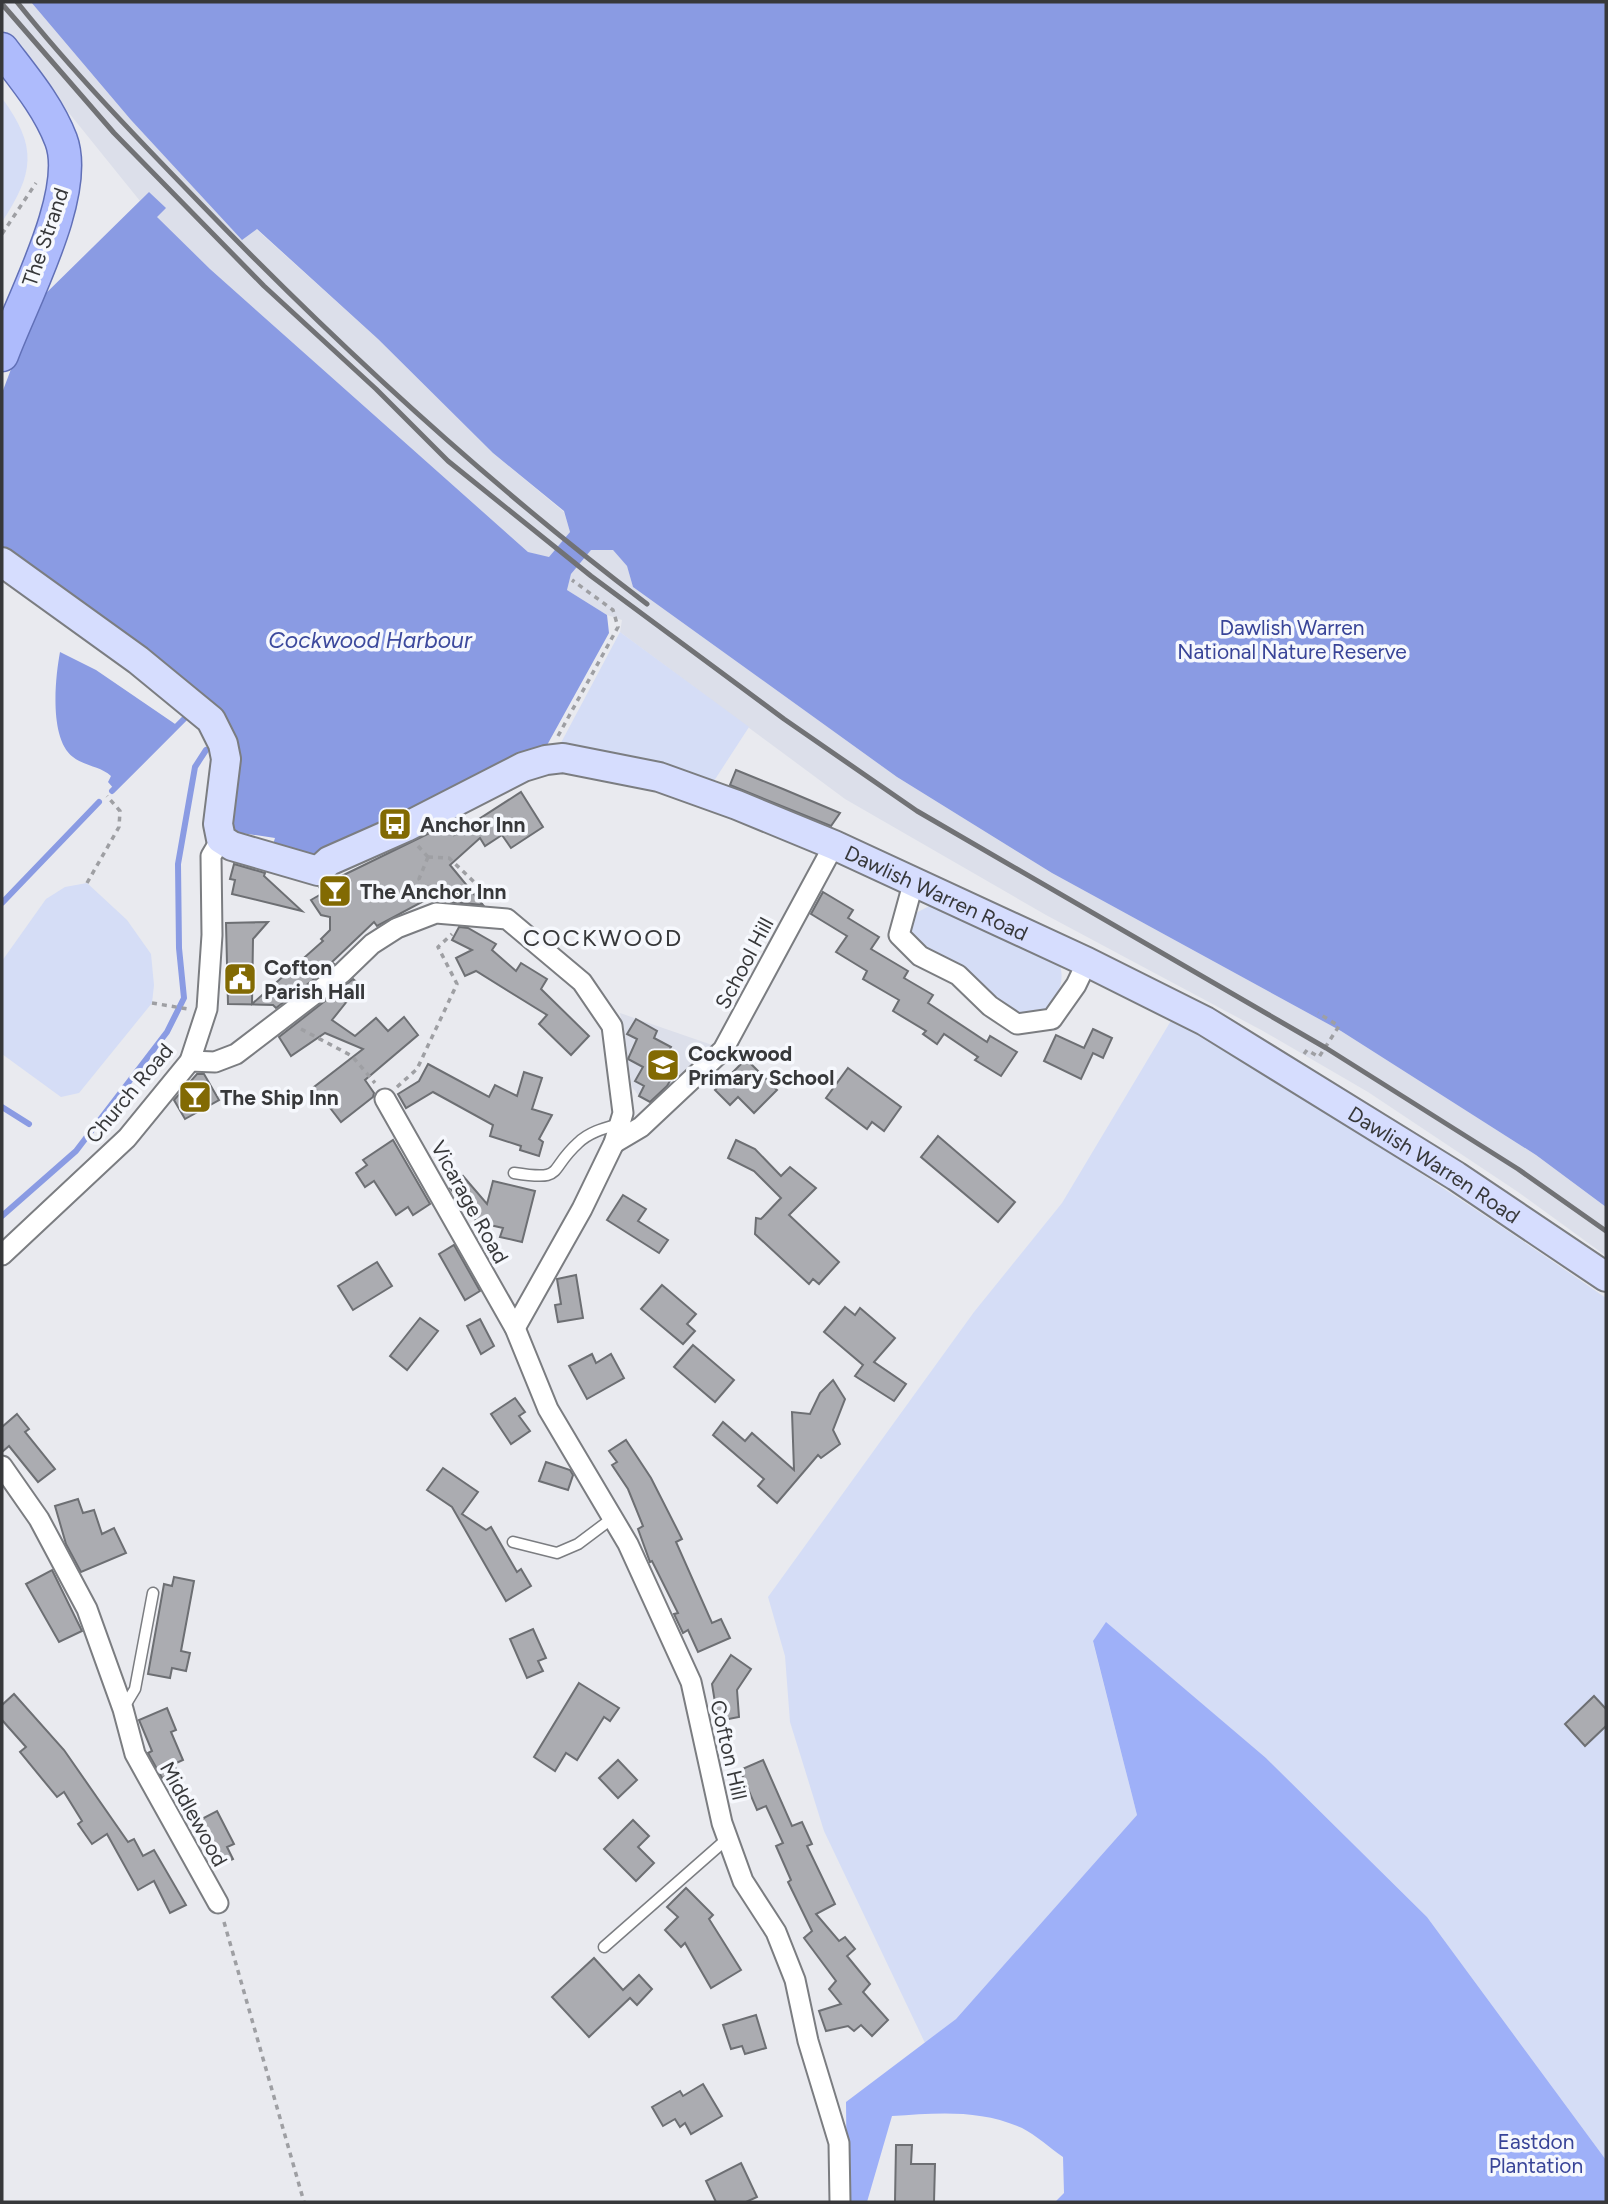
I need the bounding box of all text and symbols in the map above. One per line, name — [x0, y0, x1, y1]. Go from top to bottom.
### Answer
street label: The Strand — [16, 184, 74, 290]
park label: Dawlish Warren National Nature Reserve — [1177, 615, 1407, 664]
water label: Cockwood Harbour — [268, 626, 473, 654]
bus stop icon: Anchor Inn — [376, 805, 414, 843]
place label: Anchor Inn — [420, 812, 525, 837]
street label: Dawlish Warren Road — [841, 839, 1032, 945]
bar icon: The Anchor Inn — [316, 872, 354, 910]
place label: The Anchor Inn — [360, 879, 506, 904]
street label: School Hill — [709, 913, 779, 1013]
district label: COCKWOOD — [523, 923, 683, 952]
place label: Cofton Parish Hall — [264, 955, 365, 1004]
public building icon: Cofton Parish Hall — [221, 960, 259, 998]
street label: Church Road — [80, 1038, 178, 1148]
place label: Cockwood Primary School — [688, 1041, 834, 1090]
school or university icon: Cockwood Primary School — [644, 1046, 682, 1084]
bar icon: The Ship Inn — [176, 1078, 214, 1116]
place label: The Ship Inn — [220, 1085, 339, 1110]
street label: Dawlish Warren Road — [1344, 1100, 1525, 1228]
street label: Vicarage Road — [426, 1136, 514, 1268]
street label: Cofton Hill — [705, 1698, 753, 1802]
street label: Middlewood — [155, 1757, 233, 1871]
park label: Eastdon Plantation — [1489, 2129, 1583, 2178]

